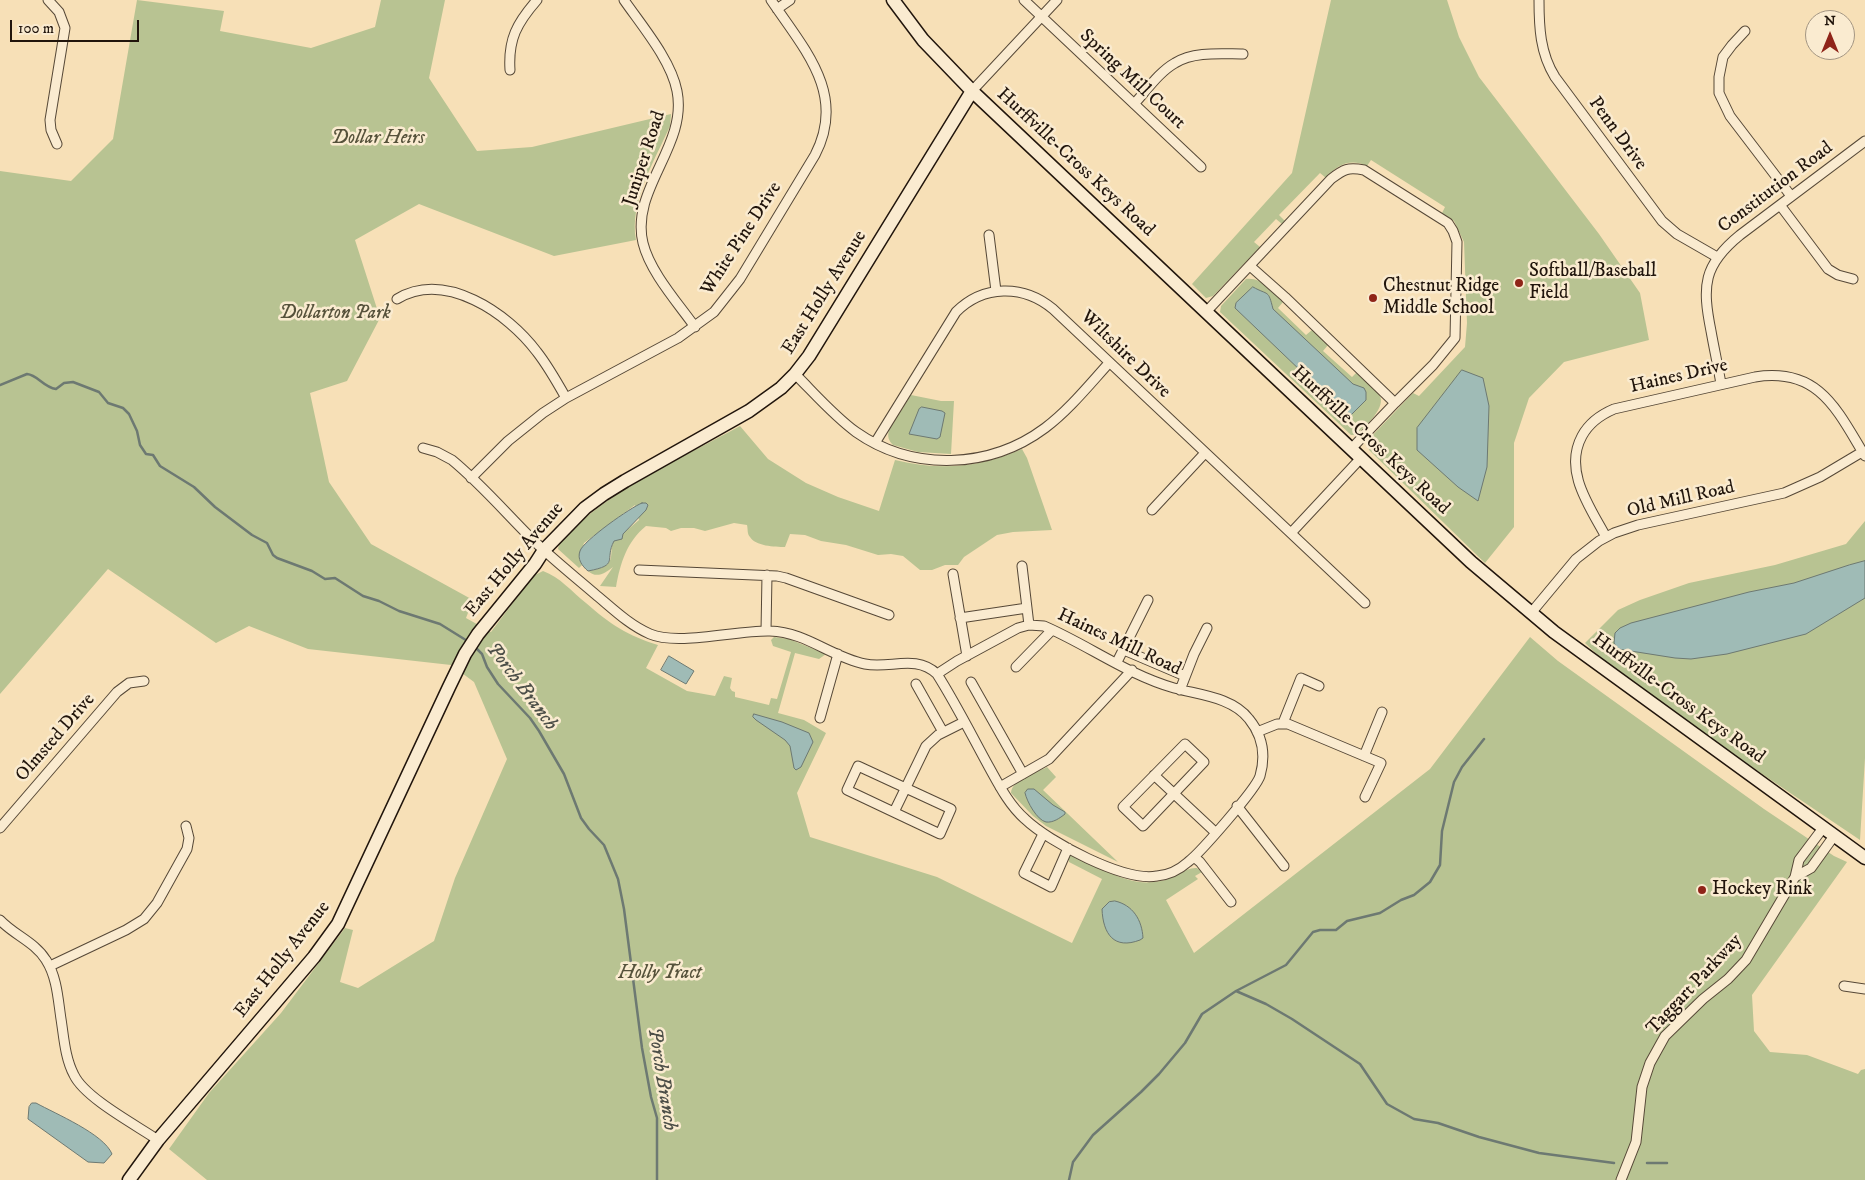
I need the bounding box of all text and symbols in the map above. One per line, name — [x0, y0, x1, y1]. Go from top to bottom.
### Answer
scale bar — [12, 10, 141, 42]
north arrow — [1805, 10, 1855, 60]
text: N — [1824, 12, 1836, 30]
text: 100 m — [18, 19, 54, 38]
street label: Spring Mill Court — [1074, 25, 1190, 135]
street label: Hurffville-Cross Keys Road — [991, 84, 1159, 242]
street label: Penn Drive — [1583, 93, 1651, 175]
street label: Juniper Road — [619, 108, 671, 210]
park label: Dollar Heirs — [331, 128, 425, 150]
street label: Constitution Road — [1714, 137, 1838, 239]
street label: White Pine Drive — [697, 178, 787, 300]
street label: East Holly Avenue — [778, 227, 872, 359]
place label: Softball/Baseball Field — [1529, 261, 1657, 305]
place label: Chestnut Ridge Middle School — [1383, 276, 1499, 320]
marker: Softball/Baseball Field — [1513, 277, 1525, 289]
marker: Chestnut Ridge Middle School — [1367, 292, 1379, 304]
park label: Dollarton Park — [279, 303, 391, 325]
street label: Wiltshire Drive — [1075, 306, 1175, 404]
street label: Haines Drive — [1628, 355, 1730, 399]
street label: Hurffville-Cross Keys Road — [1286, 362, 1454, 520]
street label: Old Mill Road — [1625, 477, 1737, 523]
street label: East Holly Avenue — [461, 498, 569, 622]
street label: Haines Mill Road — [1053, 604, 1185, 682]
street label: Hurffville-Cross Keys Road — [1587, 629, 1769, 769]
water label: Porch Branch — [480, 638, 562, 736]
street label: Olmsted Drive — [11, 689, 101, 787]
place label: Hockey Rink — [1712, 879, 1812, 901]
marker: Hockey Rink — [1696, 884, 1708, 896]
street label: East Holly Avenue — [230, 897, 336, 1023]
street label: Taggart Parkway — [1643, 930, 1747, 1040]
park label: Holly Tract — [618, 963, 702, 985]
water label: Porch Branch — [641, 1026, 681, 1132]

